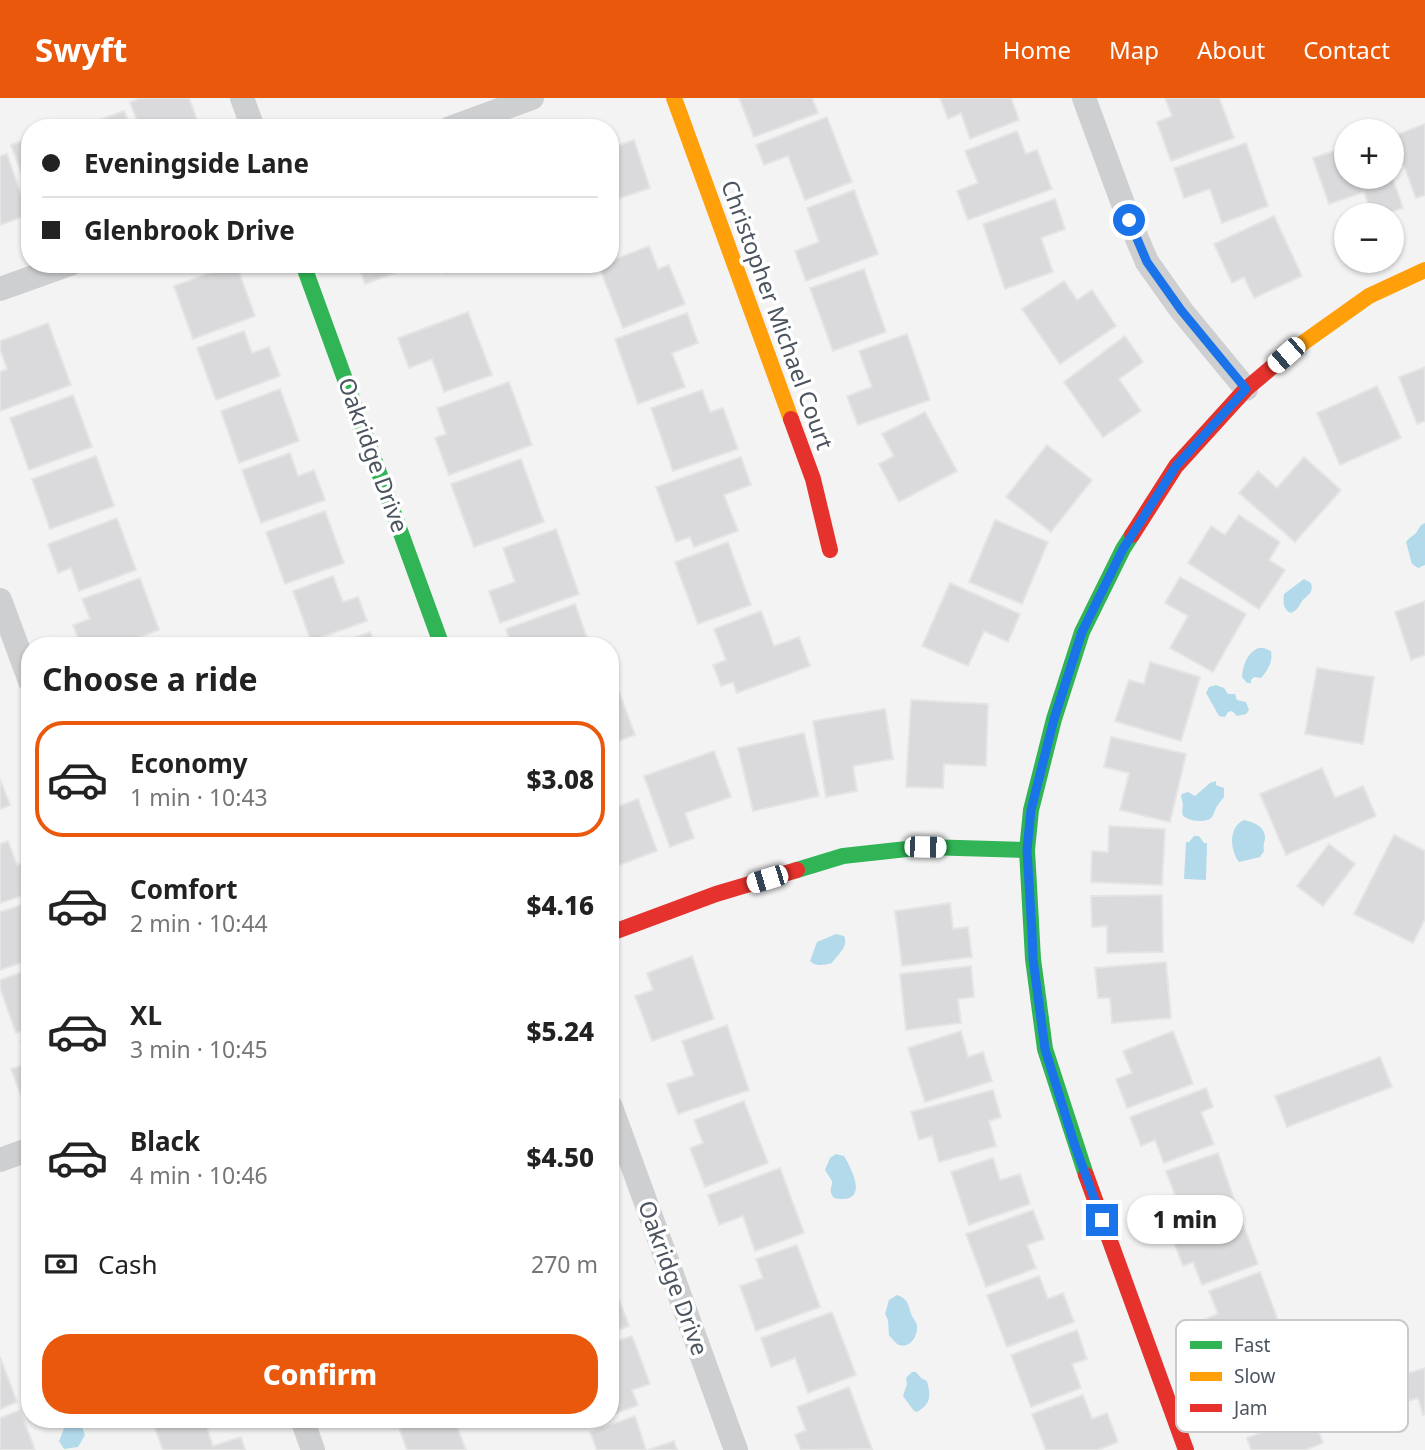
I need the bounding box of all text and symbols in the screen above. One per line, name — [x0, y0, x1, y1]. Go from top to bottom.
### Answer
text: Swyft — [35, 27, 127, 72]
text: Home — [1003, 33, 1071, 66]
text: Map — [1109, 33, 1159, 66]
text: About — [1197, 33, 1265, 66]
text: Contact — [1303, 33, 1390, 66]
map controls — [1334, 119, 1404, 273]
button: + — [1334, 119, 1404, 189]
text: Eveningside Lane — [84, 145, 309, 181]
street label: Christopher Michael Court — [714, 175, 842, 454]
button: − — [1334, 203, 1404, 273]
route start — [1113, 204, 1145, 236]
text: Glenbrook Drive — [84, 212, 295, 248]
car — [1264, 333, 1309, 377]
street label: Oakridge Drive — [331, 373, 417, 537]
text: Choose a ride — [42, 657, 258, 700]
text: Economy — [130, 745, 248, 781]
icon: car — [46, 748, 109, 811]
text: $3.08 — [527, 761, 594, 797]
text: 1 min · 10:43 — [130, 781, 268, 813]
car — [904, 836, 947, 858]
car — [744, 863, 791, 895]
text: Comfort — [130, 871, 238, 907]
icon: car — [46, 874, 109, 937]
text: $4.16 — [527, 887, 594, 923]
text: 2 min · 10:44 — [130, 907, 268, 939]
text: XL — [130, 997, 162, 1033]
icon: car — [46, 1000, 109, 1063]
text: $5.24 — [527, 1013, 594, 1049]
text: 3 min · 10:45 — [130, 1033, 268, 1065]
text: Black — [130, 1123, 200, 1159]
icon: car — [46, 1126, 109, 1189]
text: $4.50 — [527, 1139, 594, 1175]
text: 4 min · 10:46 — [130, 1159, 268, 1191]
street label: Oakridge Drive — [631, 1196, 717, 1360]
callout: 1 min — [1126, 1196, 1242, 1244]
text: 1 min — [1153, 1203, 1217, 1235]
route end — [1086, 1204, 1118, 1236]
icon: cash — [42, 1245, 80, 1283]
text: Cash — [98, 1246, 158, 1282]
text: 270 m — [531, 1248, 598, 1280]
legend — [1176, 1320, 1408, 1432]
text: Fast — [1234, 1332, 1271, 1358]
button: Confirm — [42, 1334, 598, 1414]
text: Slow — [1234, 1363, 1275, 1389]
text: Jam — [1232, 1395, 1268, 1421]

